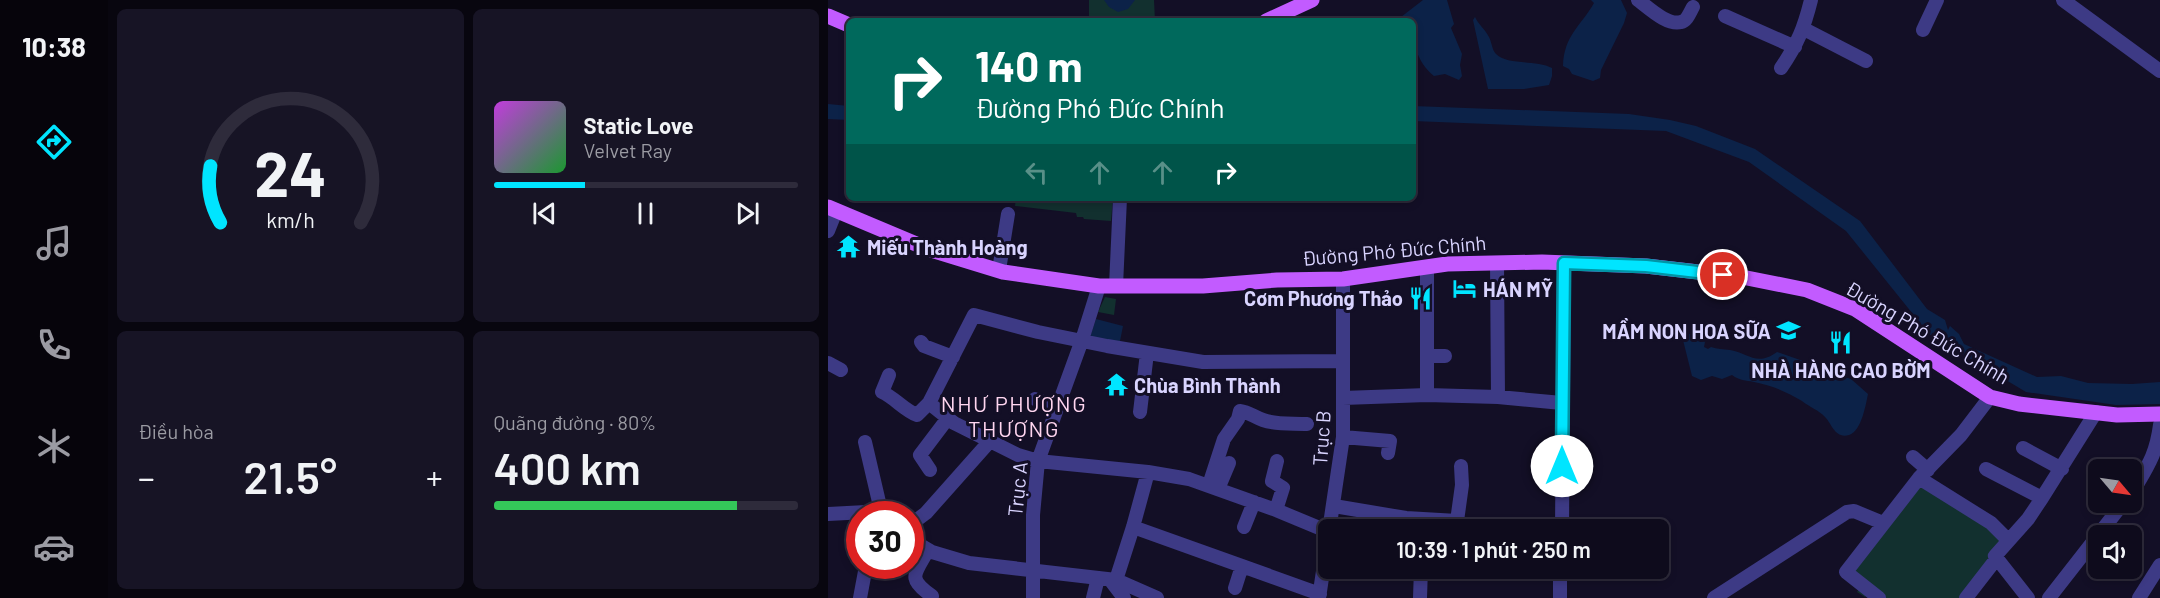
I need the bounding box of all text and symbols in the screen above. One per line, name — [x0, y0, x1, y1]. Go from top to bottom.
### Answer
text: 10:38 — [22, 30, 86, 62]
text: 140 m — [975, 40, 1083, 90]
icon: right — [876, 42, 954, 120]
text: Đường Phó Đức Chính — [975, 91, 1225, 123]
text: Static Love — [584, 112, 693, 138]
icon: directions — [33, 121, 75, 163]
text: 24 — [254, 135, 327, 209]
text: Velvet Ray — [584, 138, 672, 162]
icon: left — [1020, 156, 1053, 189]
icon: ahead — [1083, 156, 1116, 189]
icon: ahead — [1146, 156, 1179, 189]
icon: right — [1209, 156, 1242, 189]
icon: previous — [528, 197, 561, 230]
icon: pause — [629, 197, 662, 230]
icon: next — [731, 197, 764, 230]
text: km/h — [266, 207, 315, 232]
icon: music — [33, 222, 75, 264]
street label: Đường Phó Đức Chính — [1301, 230, 1487, 270]
temple icon: Miếu Thành Hoàng — [836, 234, 862, 260]
place label: Miếu Thành Hoàng — [867, 235, 1028, 259]
pin — [1697, 249, 1748, 300]
icon: arrive — [1706, 258, 1739, 291]
street label: Đường Phó Đức Chính — [1842, 275, 2014, 389]
hotel icon: HÁN MỸ — [1452, 276, 1478, 302]
place label: HÁN MỸ — [1483, 277, 1553, 301]
restaurant icon: Cơm Phương Thảo — [1408, 285, 1434, 311]
place label: Cơm Phương Thảo — [1244, 286, 1403, 310]
place label: MẦM NON HOA SỮA — [1602, 318, 1771, 343]
school or university icon: MẦM NON HOA SỮA — [1776, 318, 1802, 344]
icon: phone — [33, 324, 75, 366]
restaurant icon: NHÀ HÀNG CAO BỜM — [1828, 330, 1854, 356]
place label: NHÀ HÀNG CAO BỜM — [1751, 358, 1931, 382]
temple icon: Chùa Bình Thành — [1103, 372, 1129, 398]
place label: Chùa Bình Thành — [1134, 373, 1281, 397]
district label: NHƯ PHƯỢNG THƯỢNG — [941, 390, 1087, 441]
text: Quãng đường · 80% — [494, 410, 656, 434]
street label: Trục B — [1307, 410, 1335, 466]
text: Điều hòa — [138, 419, 214, 443]
icon: climate — [33, 425, 75, 467]
position arrow — [1530, 434, 1594, 498]
text: 400 km — [494, 440, 641, 494]
text: 21.5° — [244, 449, 337, 503]
text: − — [138, 457, 155, 497]
text: + — [426, 457, 442, 497]
north arrow — [2088, 459, 2142, 513]
map controls — [2088, 459, 2142, 579]
street label: Trục A — [1002, 460, 1032, 518]
speed limit sign: 30 — [846, 501, 924, 579]
button: sound — [2088, 525, 2142, 579]
icon: car — [33, 526, 75, 568]
text: 10:39 · 1 phút · 250 m — [1396, 536, 1591, 562]

